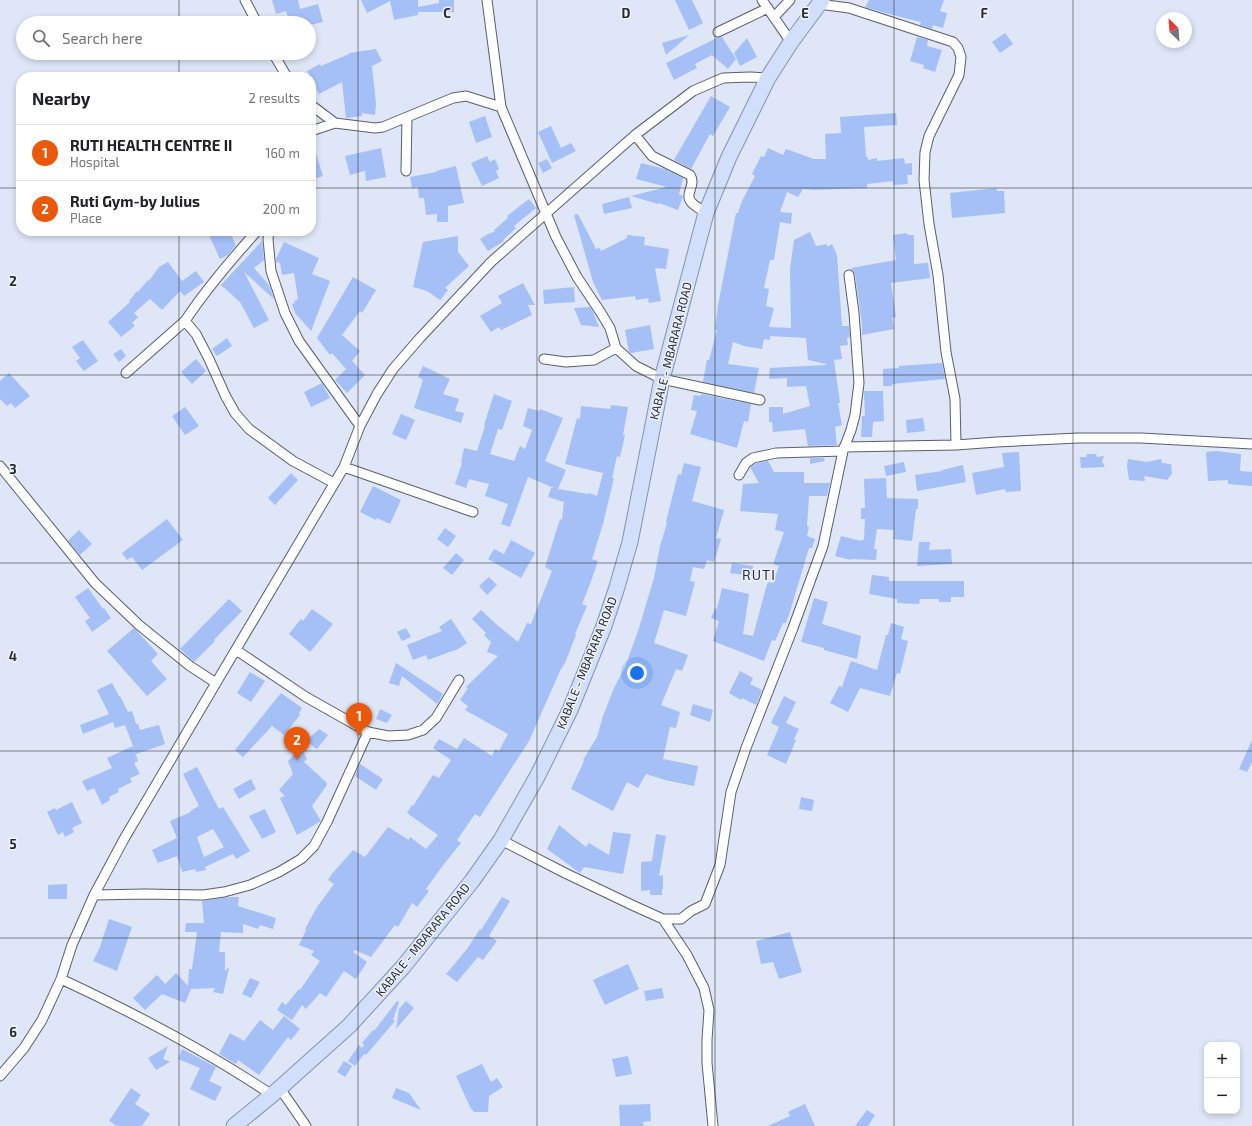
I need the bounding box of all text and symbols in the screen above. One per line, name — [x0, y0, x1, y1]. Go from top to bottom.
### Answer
text: C — [443, 5, 451, 21]
text: D — [622, 5, 631, 21]
text: E — [801, 5, 809, 21]
text: F — [980, 5, 988, 21]
north arrow — [1156, 12, 1192, 48]
search box — [16, 16, 316, 60]
icon: search — [30, 27, 52, 49]
text: Search here — [62, 29, 143, 47]
text: Nearby — [32, 88, 90, 108]
text: 2 results — [248, 90, 300, 106]
text: RUTI HEALTH CENTRE II — [70, 136, 232, 154]
text: 1 — [42, 145, 48, 161]
text: 160 m — [265, 145, 300, 161]
text: Hospital — [70, 154, 119, 170]
text: Ruti Gym-by Julius — [70, 192, 200, 210]
text: 2 — [41, 201, 49, 217]
text: 200 m — [263, 201, 300, 217]
text: Place — [70, 210, 102, 226]
text: 2 — [9, 273, 17, 289]
street label: KABALE - MBARARA ROAD — [646, 280, 694, 421]
text: 3 — [9, 461, 17, 477]
district label: RUTI — [742, 566, 776, 583]
street label: KABALE - MBARARA ROAD — [553, 594, 619, 731]
text: 4 — [9, 648, 17, 664]
your location — [627, 663, 647, 683]
pin: 1 — [346, 703, 372, 736]
pin: 2 — [284, 727, 310, 760]
text: 5 — [9, 836, 17, 852]
street label: KABALE - MBARARA ROAD — [372, 880, 472, 999]
text: 6 — [9, 1024, 17, 1040]
map controls — [1204, 1042, 1240, 1114]
button: + — [1204, 1042, 1240, 1078]
button: − — [1204, 1078, 1240, 1114]

